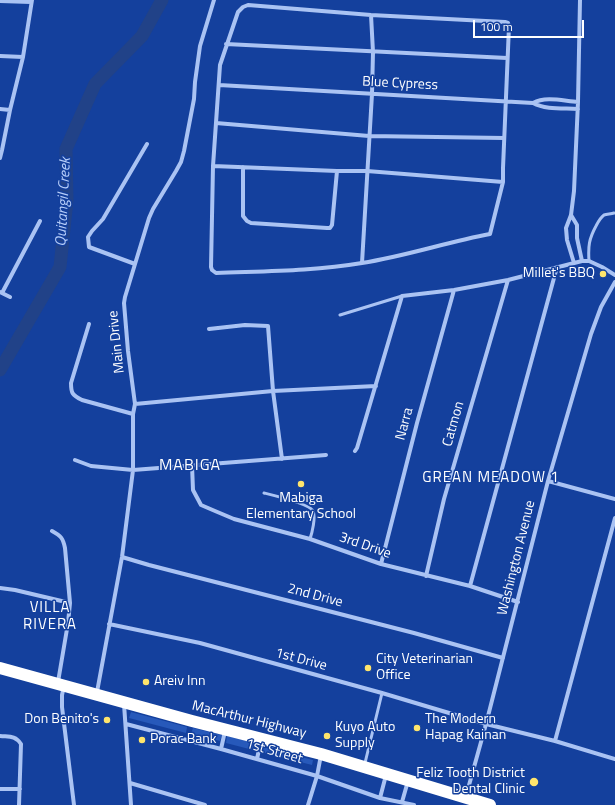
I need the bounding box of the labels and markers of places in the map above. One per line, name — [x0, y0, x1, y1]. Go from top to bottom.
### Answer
place label: Millet's BBQ — [523, 266, 595, 282]
marker: Millet's BBQ — [598, 269, 608, 279]
marker: Mabiga Elementary School — [296, 479, 306, 489]
place label: Mabiga Elementary School — [246, 491, 356, 524]
place label: City Veterinarian Office — [376, 652, 473, 684]
marker: City Veterinarian Office — [363, 663, 373, 673]
place label: Areiv Inn — [154, 674, 205, 690]
marker: Areiv Inn — [141, 677, 151, 687]
place label: Don Benito's — [24, 712, 99, 728]
place label: The Modern Hapag Kainan — [425, 712, 506, 744]
marker: Don Benito's — [102, 715, 112, 725]
place label: Kuyo Auto Supply — [335, 720, 395, 752]
marker: The Modern Hapag Kainan — [412, 723, 422, 733]
marker: Kuyo Auto Supply — [322, 731, 332, 741]
place label: Porac Bank — [150, 732, 217, 748]
marker: Porac Bank — [137, 735, 147, 745]
place label: Feliz Tooth District Dental Clinic — [416, 766, 525, 798]
marker: Feliz Tooth District Dental Clinic — [528, 776, 540, 788]

